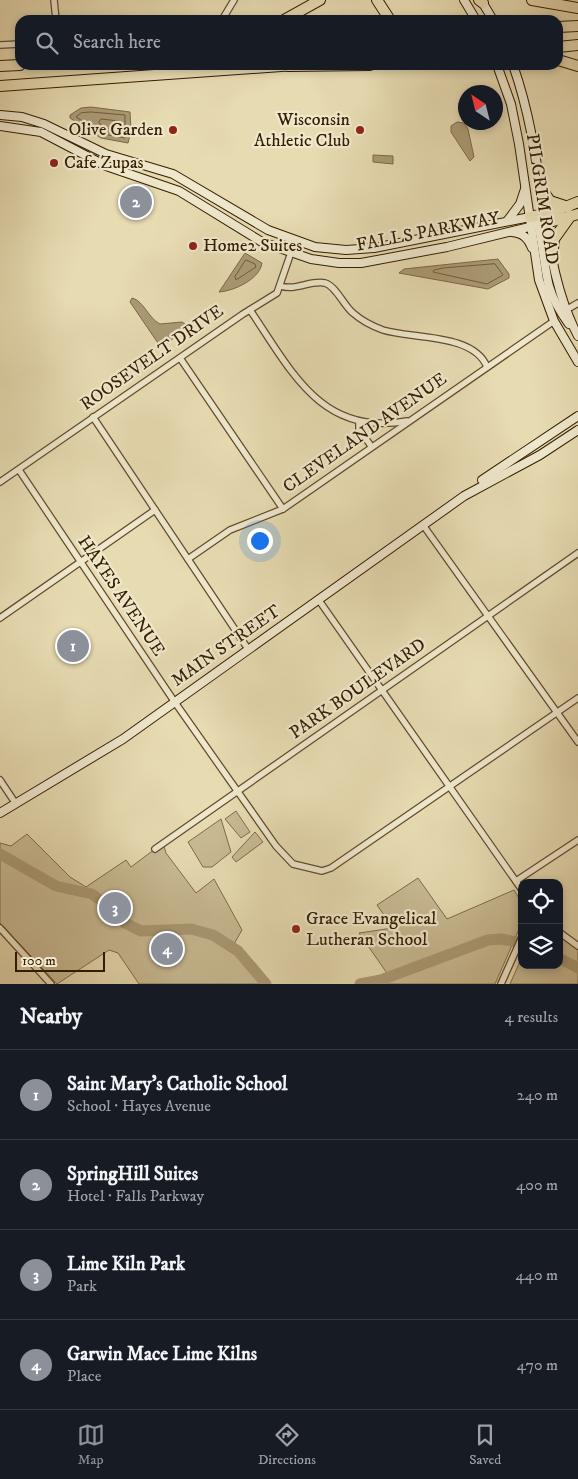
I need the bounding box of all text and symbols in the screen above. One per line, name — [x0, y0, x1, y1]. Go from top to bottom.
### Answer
search box — [15, 15, 563, 70]
icon: search — [33, 29, 61, 57]
text: Search here — [73, 31, 161, 54]
north arrow — [458, 85, 503, 130]
place label: Wisconsin Athletic Club — [254, 109, 351, 152]
place label: Olive Garden — [68, 119, 164, 141]
marker: Olive Garden — [167, 124, 179, 136]
marker: Wisconsin Athletic Club — [354, 124, 366, 136]
street label: PILGRIM ROAD — [521, 132, 563, 266]
place label: Cafe Zupas — [64, 152, 144, 174]
marker: Cafe Zupas — [48, 157, 60, 169]
pin: 2 — [120, 183, 152, 221]
street label: FALLS PARKWAY — [354, 207, 502, 257]
place label: Home2 Suites — [203, 235, 302, 257]
marker: Home2 Suites — [187, 240, 199, 252]
street label: ROOSEVELT DRIVE — [76, 300, 228, 416]
street label: CLEVELAND AVENUE — [279, 368, 451, 498]
your location — [247, 528, 273, 554]
street label: HAYES AVENUE — [73, 532, 170, 661]
street label: MAIN STREET — [167, 600, 285, 692]
pin: 1 — [57, 627, 89, 665]
street label: PARK BOULEVARD — [286, 634, 430, 744]
map controls — [518, 879, 563, 969]
button: locate — [518, 879, 563, 924]
pin: 3 — [99, 889, 131, 927]
place label: Grace Evangelical Lutheran School — [306, 908, 437, 951]
marker: Grace Evangelical Lutheran School — [290, 923, 302, 935]
button: layers — [518, 924, 563, 969]
pin: 4 — [151, 930, 183, 968]
scale bar — [15, 949, 105, 972]
text: 100 m — [22, 952, 56, 970]
text: Nearby — [20, 1004, 82, 1030]
text: 4 results — [505, 1007, 558, 1027]
text: Saint Mary's Catholic School — [67, 1073, 288, 1096]
text: 1 — [33, 1085, 39, 1105]
text: 240 m — [517, 1085, 558, 1105]
text: School · Hayes Avenue — [67, 1096, 211, 1116]
text: SpringHill Suites — [67, 1163, 198, 1186]
text: 2 — [32, 1175, 40, 1195]
text: 400 m — [516, 1175, 558, 1195]
text: Hotel · Falls Parkway — [67, 1186, 204, 1206]
text: Lime Kiln Park — [67, 1253, 185, 1276]
text: 3 — [33, 1265, 39, 1285]
text: 440 m — [516, 1265, 558, 1285]
text: Park — [67, 1276, 97, 1296]
text: Garwin Mace Lime Kilns — [67, 1343, 257, 1366]
text: 4 — [31, 1355, 41, 1375]
text: 470 m — [517, 1355, 558, 1375]
text: Place — [67, 1366, 101, 1386]
tab: Map — [77, 1421, 105, 1469]
tab: Directions — [258, 1421, 316, 1469]
tab: Saved — [469, 1421, 501, 1469]

